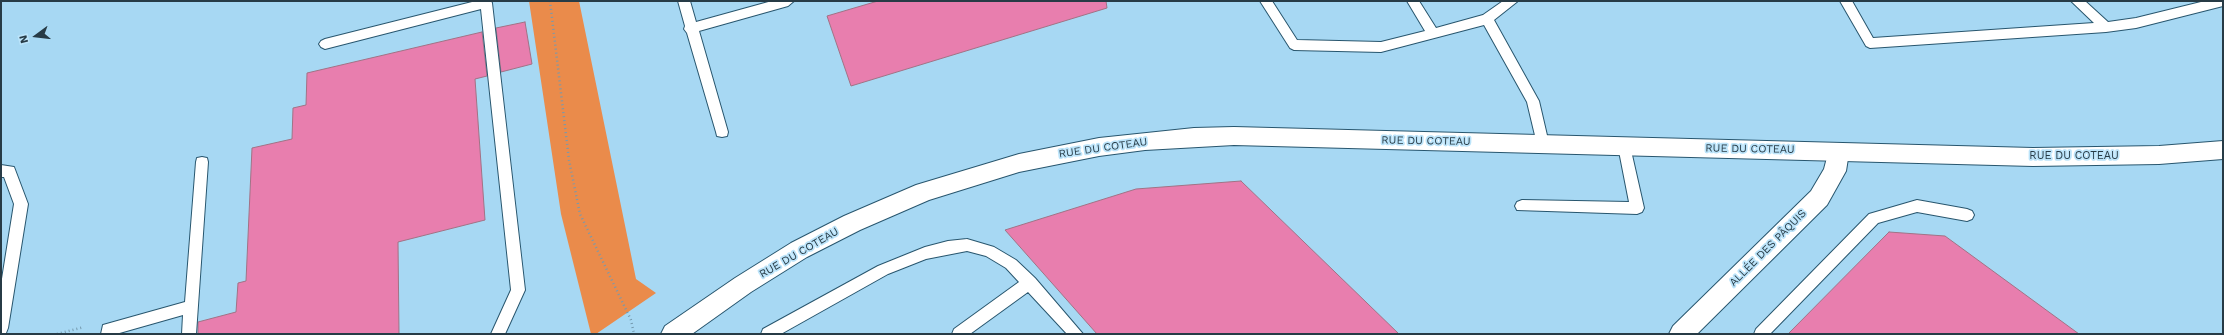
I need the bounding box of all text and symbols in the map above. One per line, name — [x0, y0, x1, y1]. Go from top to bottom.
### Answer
north arrow — [16, 16, 56, 56]
text: N — [17, 34, 31, 45]
street label: RUE DU COTEAU — [1381, 134, 1471, 148]
street label: RUE DU COTEAU — [1058, 135, 1148, 161]
street label: RUE DU COTEAU — [1705, 142, 1795, 156]
street label: RUE DU COTEAU — [2029, 149, 2119, 163]
street label: ALLÉE DES PÂQUIS — [1727, 207, 1809, 289]
street label: RUE DU COTEAU — [757, 225, 841, 281]

